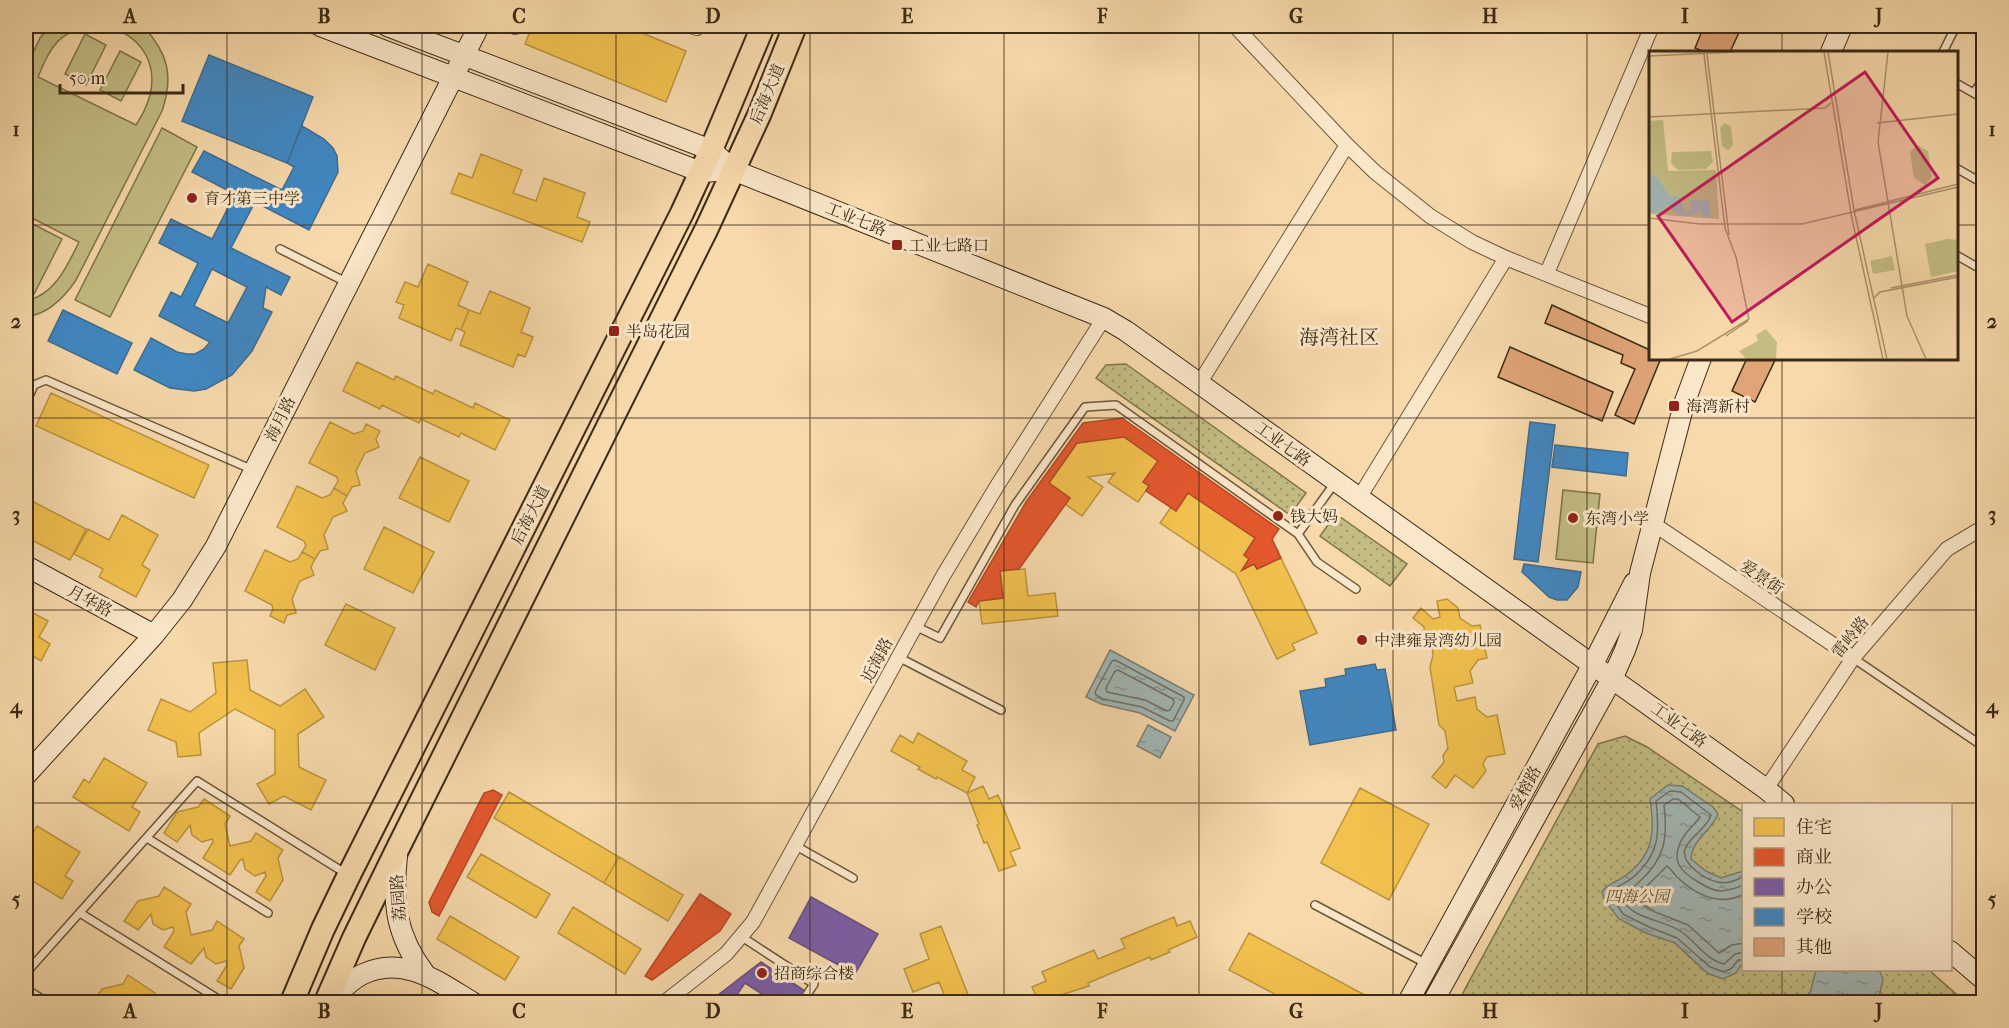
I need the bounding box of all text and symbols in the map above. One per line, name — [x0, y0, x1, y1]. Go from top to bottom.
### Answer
text: A — [122, 5, 138, 28]
text: B — [317, 5, 331, 28]
text: C — [512, 5, 526, 28]
text: D — [705, 5, 721, 28]
text: E — [901, 5, 913, 28]
text: F — [1096, 5, 1108, 28]
text: G — [1289, 5, 1303, 28]
text: H — [1482, 5, 1498, 28]
text: I — [1681, 5, 1689, 28]
text: J — [1873, 5, 1883, 28]
inset map — [1649, 51, 1958, 360]
scale bar — [60, 57, 183, 95]
street label: 后海大道 — [746, 61, 788, 127]
text: 50 m — [69, 68, 106, 89]
text: 1 — [12, 118, 20, 141]
text: 1 — [1988, 118, 1996, 141]
place label: 育才第三中学 — [204, 189, 300, 208]
marker: 育才第三中学 — [185, 191, 199, 205]
street label: 工业七路 — [823, 198, 889, 240]
place label: 工业七路口 — [909, 236, 989, 255]
marker: 工业七路口 — [890, 238, 904, 252]
text: 2 — [11, 310, 21, 333]
text: 2 — [1987, 310, 1997, 333]
place label: 半岛花园 — [626, 322, 690, 341]
marker: 半岛花园 — [607, 324, 621, 338]
district label: 海湾社区 — [1299, 326, 1379, 349]
street label: 海月路 — [261, 393, 299, 445]
place label: 海湾新村 — [1686, 397, 1750, 416]
marker: 海湾新村 — [1667, 399, 1681, 413]
street label: 工业七路 — [1252, 418, 1314, 470]
street label: 后海大道 — [507, 482, 553, 548]
text: 3 — [12, 503, 20, 526]
text: 3 — [1988, 503, 1996, 526]
place label: 钱大妈 — [1290, 507, 1338, 526]
marker: 钱大妈 — [1271, 509, 1285, 523]
place label: 东湾小学 — [1585, 509, 1649, 528]
marker: 东湾小学 — [1566, 511, 1580, 525]
street label: 爱景街 — [1737, 556, 1787, 598]
street label: 月华路 — [64, 581, 116, 621]
street label: 雷岭路 — [1828, 612, 1872, 662]
place label: 中津雍景湾幼儿园 — [1374, 631, 1502, 650]
marker: 中津雍景湾幼儿园 — [1355, 633, 1369, 647]
street label: 近海路 — [857, 634, 897, 686]
text: 4 — [9, 695, 23, 719]
text: 4 — [1985, 695, 1999, 719]
street label: 工业七路 — [1648, 699, 1710, 751]
street label: 爱榕路 — [1505, 762, 1545, 814]
legend — [1742, 803, 1952, 971]
text: 住宅 — [1796, 817, 1832, 838]
text: 商业 — [1796, 847, 1832, 868]
street label: 荔园路 — [387, 873, 409, 923]
text: 办公 — [1796, 877, 1832, 898]
park label: 四海公园 — [1605, 887, 1672, 906]
text: 5 — [12, 888, 21, 911]
text: 5 — [1988, 888, 1997, 911]
text: 学校 — [1796, 907, 1832, 928]
text: 其他 — [1796, 937, 1832, 958]
place label: 招商综合楼 — [774, 964, 854, 983]
marker: 招商综合楼 — [755, 966, 769, 980]
text: A — [122, 1000, 138, 1023]
text: B — [317, 1000, 331, 1023]
text: C — [512, 1000, 526, 1023]
text: D — [705, 1000, 721, 1023]
text: E — [901, 1000, 913, 1023]
text: F — [1096, 1000, 1108, 1023]
text: G — [1289, 1000, 1303, 1023]
text: H — [1482, 1000, 1498, 1023]
text: I — [1681, 1000, 1689, 1023]
text: J — [1873, 1000, 1883, 1023]

